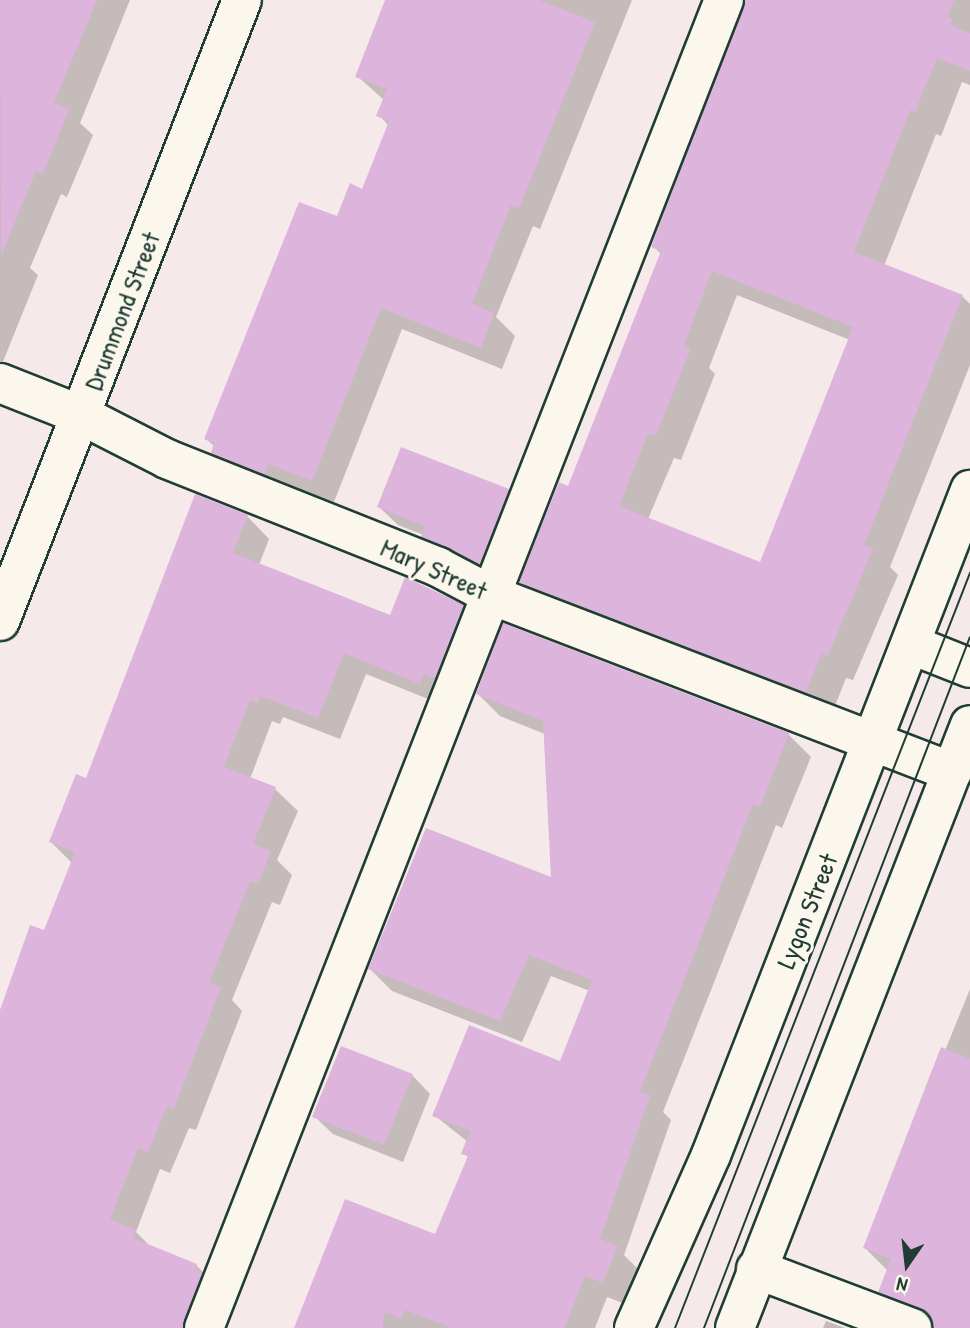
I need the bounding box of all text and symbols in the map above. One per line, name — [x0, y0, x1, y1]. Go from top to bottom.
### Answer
street label: Drummond Street — [78, 227, 166, 395]
street label: Mary Street — [376, 532, 492, 606]
street label: Lygon Street — [770, 849, 844, 973]
north arrow — [872, 1230, 942, 1300]
text: N — [894, 1272, 910, 1299]

